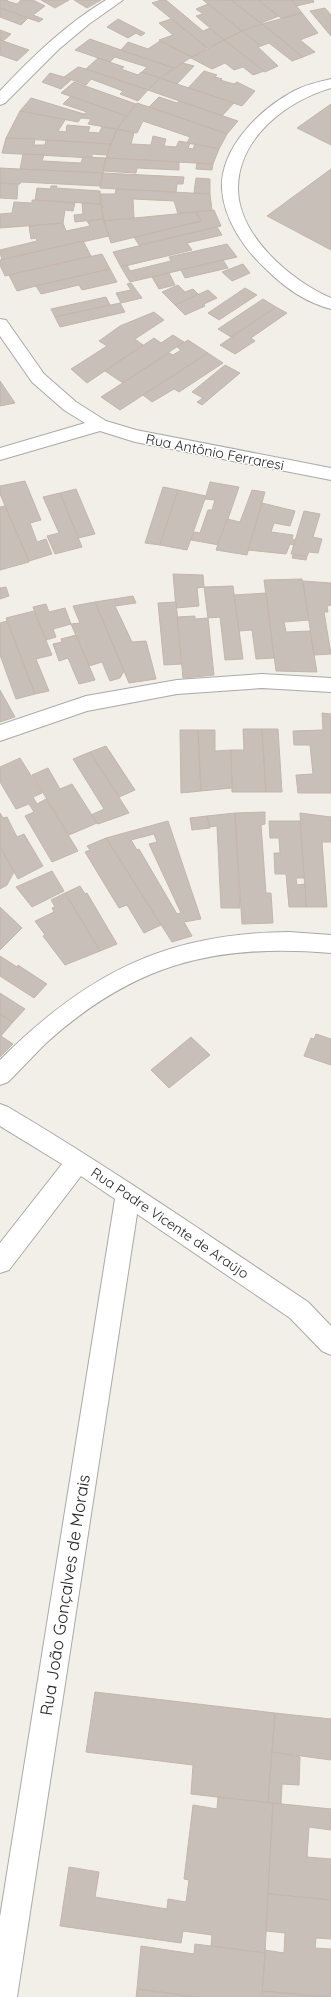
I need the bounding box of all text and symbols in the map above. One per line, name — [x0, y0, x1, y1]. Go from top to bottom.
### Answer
street label: Rua Antônio Ferraresi — [144, 430, 286, 474]
street label: Rua Padre Vicente de Araújo — [88, 1163, 252, 1283]
street label: Rua João Gonçalves de Morais — [35, 1473, 94, 1717]

